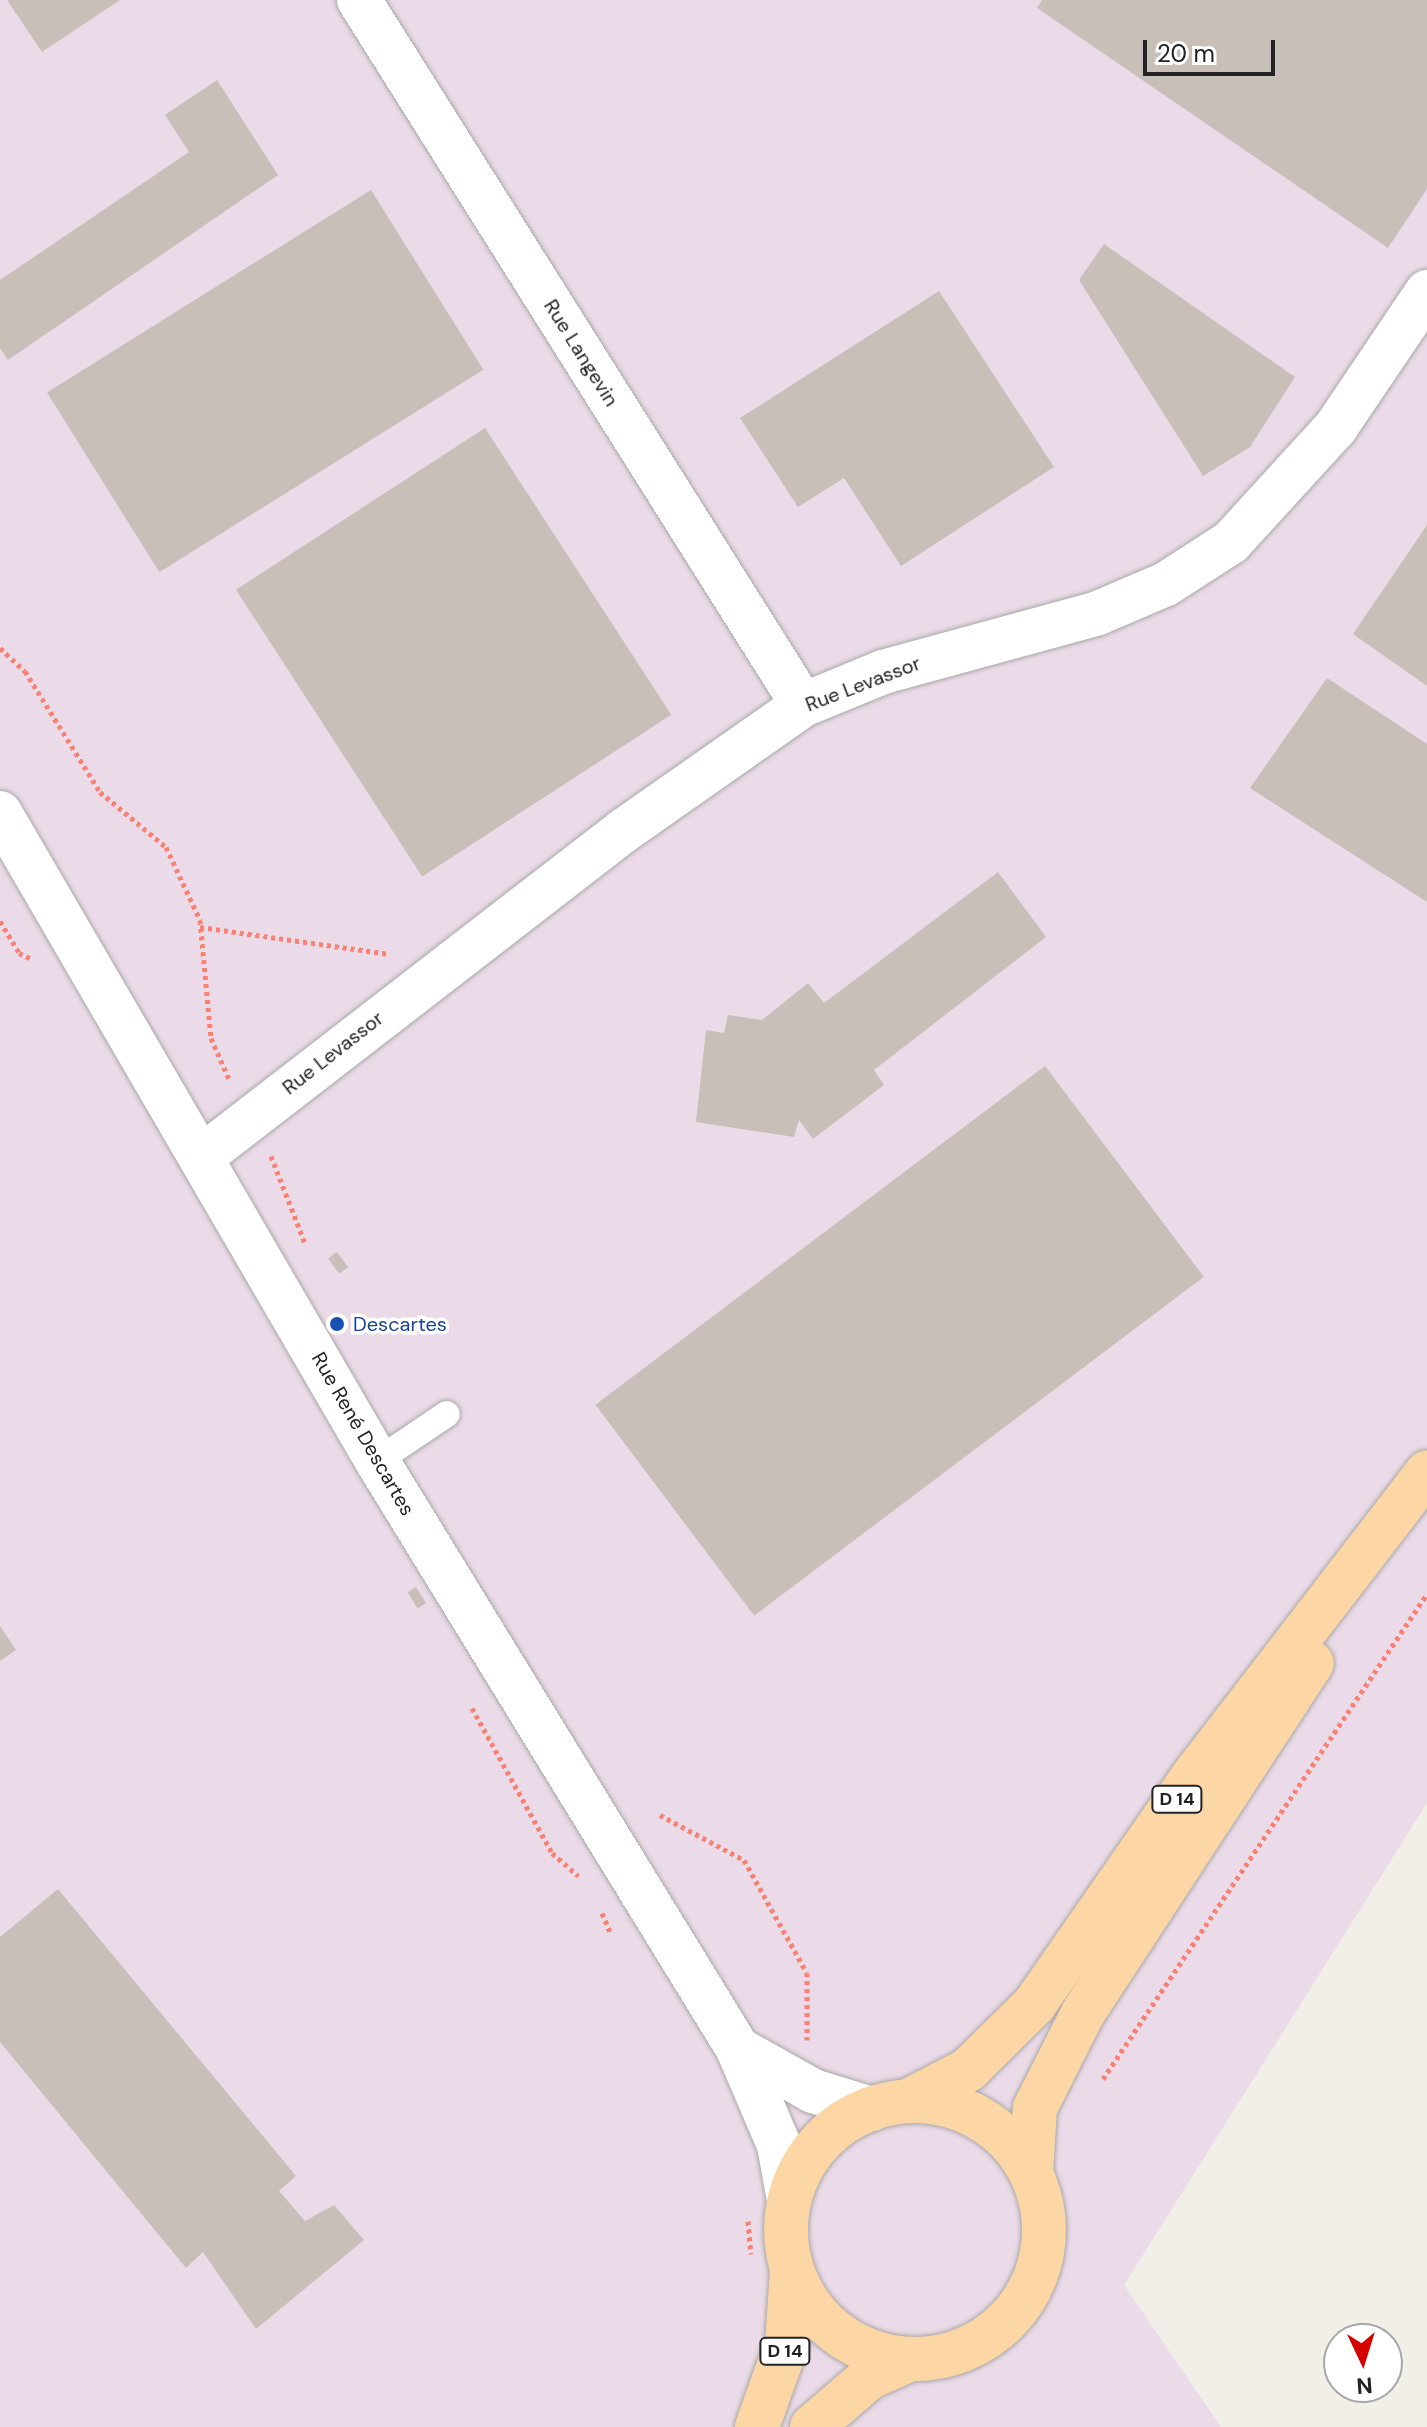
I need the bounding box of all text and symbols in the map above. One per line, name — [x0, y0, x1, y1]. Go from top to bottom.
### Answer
scale bar — [1147, 24, 1279, 74]
text: 20 m — [1157, 38, 1215, 69]
street label: Rue Langevin — [539, 295, 623, 411]
street label: Rue Levassor — [802, 651, 924, 717]
street label: Rue Levassor — [278, 1006, 388, 1100]
place label: Descartes — [353, 1312, 447, 1336]
marker: Descartes — [328, 1315, 346, 1333]
street label: Rue René Descartes — [306, 1348, 420, 1520]
road number: D 14 — [1151, 1785, 1203, 1813]
north arrow — [1323, 2323, 1403, 2403]
road number: D 14 — [759, 2337, 811, 2365]
text: N — [1356, 2370, 1374, 2400]

